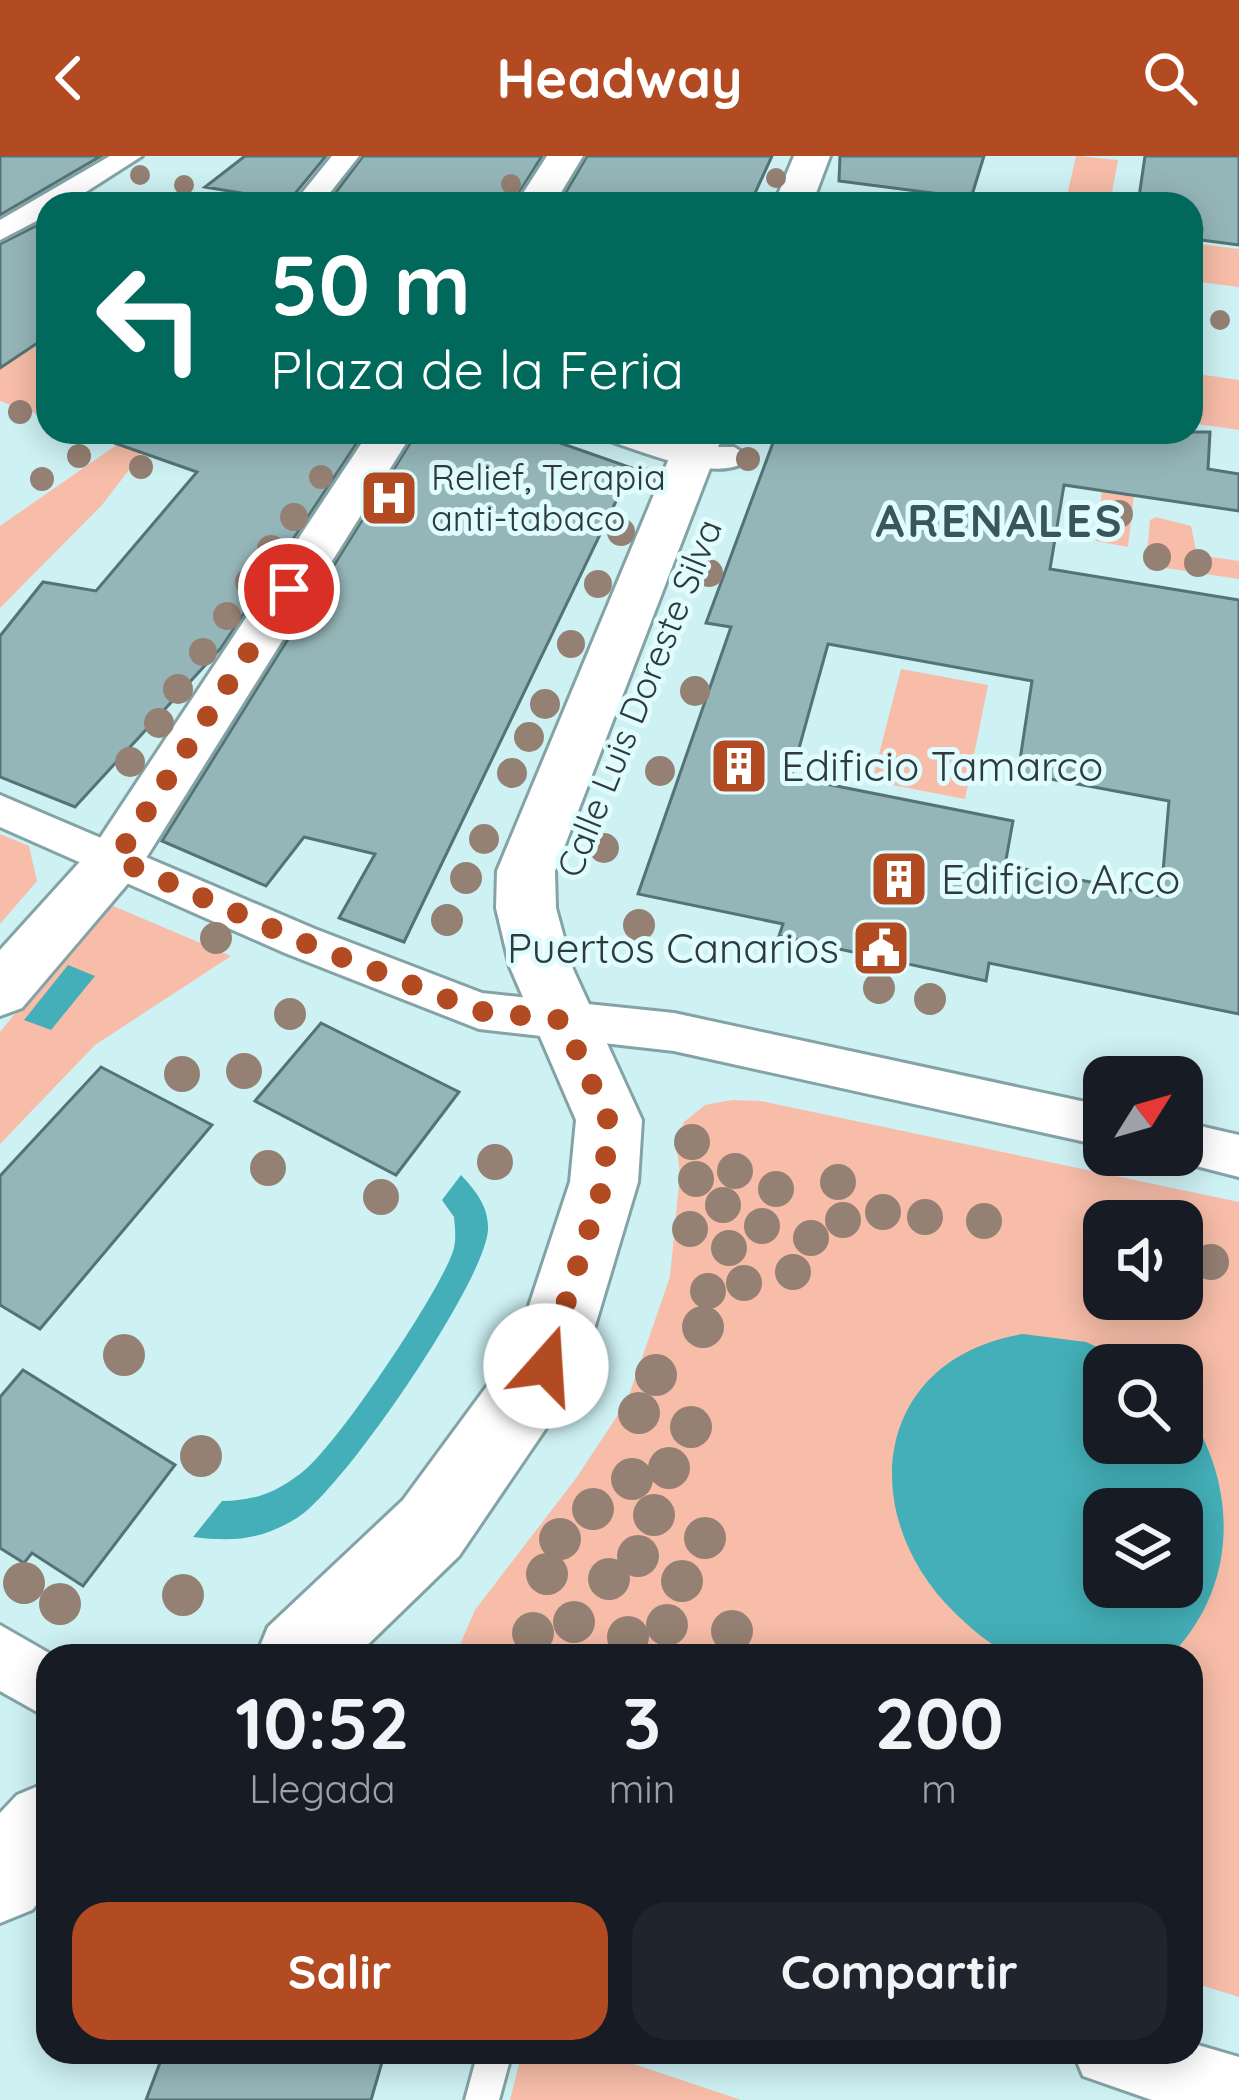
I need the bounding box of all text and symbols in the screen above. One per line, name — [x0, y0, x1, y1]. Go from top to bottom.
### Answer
text: Headway — [496, 44, 743, 112]
icon: back — [36, 45, 102, 111]
icon: search — [1137, 45, 1203, 111]
text: 50 m — [270, 231, 471, 336]
icon: left — [72, 240, 228, 396]
text: Plaza de la Feria — [270, 335, 684, 403]
place label: Relief, Terapia anti-tabaco — [431, 454, 666, 540]
hospital icon: Relief, Terapia anti-tabaco — [358, 467, 420, 529]
district label: ARENALES — [875, 492, 1125, 548]
street label: Calle Luis Doreste Silva — [546, 512, 731, 883]
pin — [238, 538, 340, 640]
icon: arrive — [256, 556, 322, 622]
building icon: Edificio Tamarco — [708, 735, 770, 797]
place label: Edificio Tamarco — [781, 739, 1103, 792]
building icon: Edificio Arco — [868, 848, 930, 910]
place label: Edificio Arco — [941, 852, 1180, 905]
public building icon: Puertos Canarios — [850, 917, 912, 979]
place label: Puertos Canarios — [507, 921, 839, 974]
north arrow — [1083, 1056, 1203, 1176]
map controls — [1083, 1056, 1203, 1608]
button: sound — [1083, 1200, 1203, 1320]
position arrow — [483, 1303, 609, 1429]
button: search — [1083, 1344, 1203, 1464]
button: layers — [1083, 1488, 1203, 1608]
text: 10:52 — [235, 1677, 410, 1767]
text: 3 — [623, 1677, 661, 1767]
text: 200 — [874, 1677, 1004, 1767]
text: Llegada — [249, 1764, 395, 1813]
text: min — [609, 1764, 675, 1813]
text: m — [921, 1764, 957, 1813]
button: Salir — [72, 1902, 608, 2040]
button: Compartir — [632, 1902, 1167, 2040]

